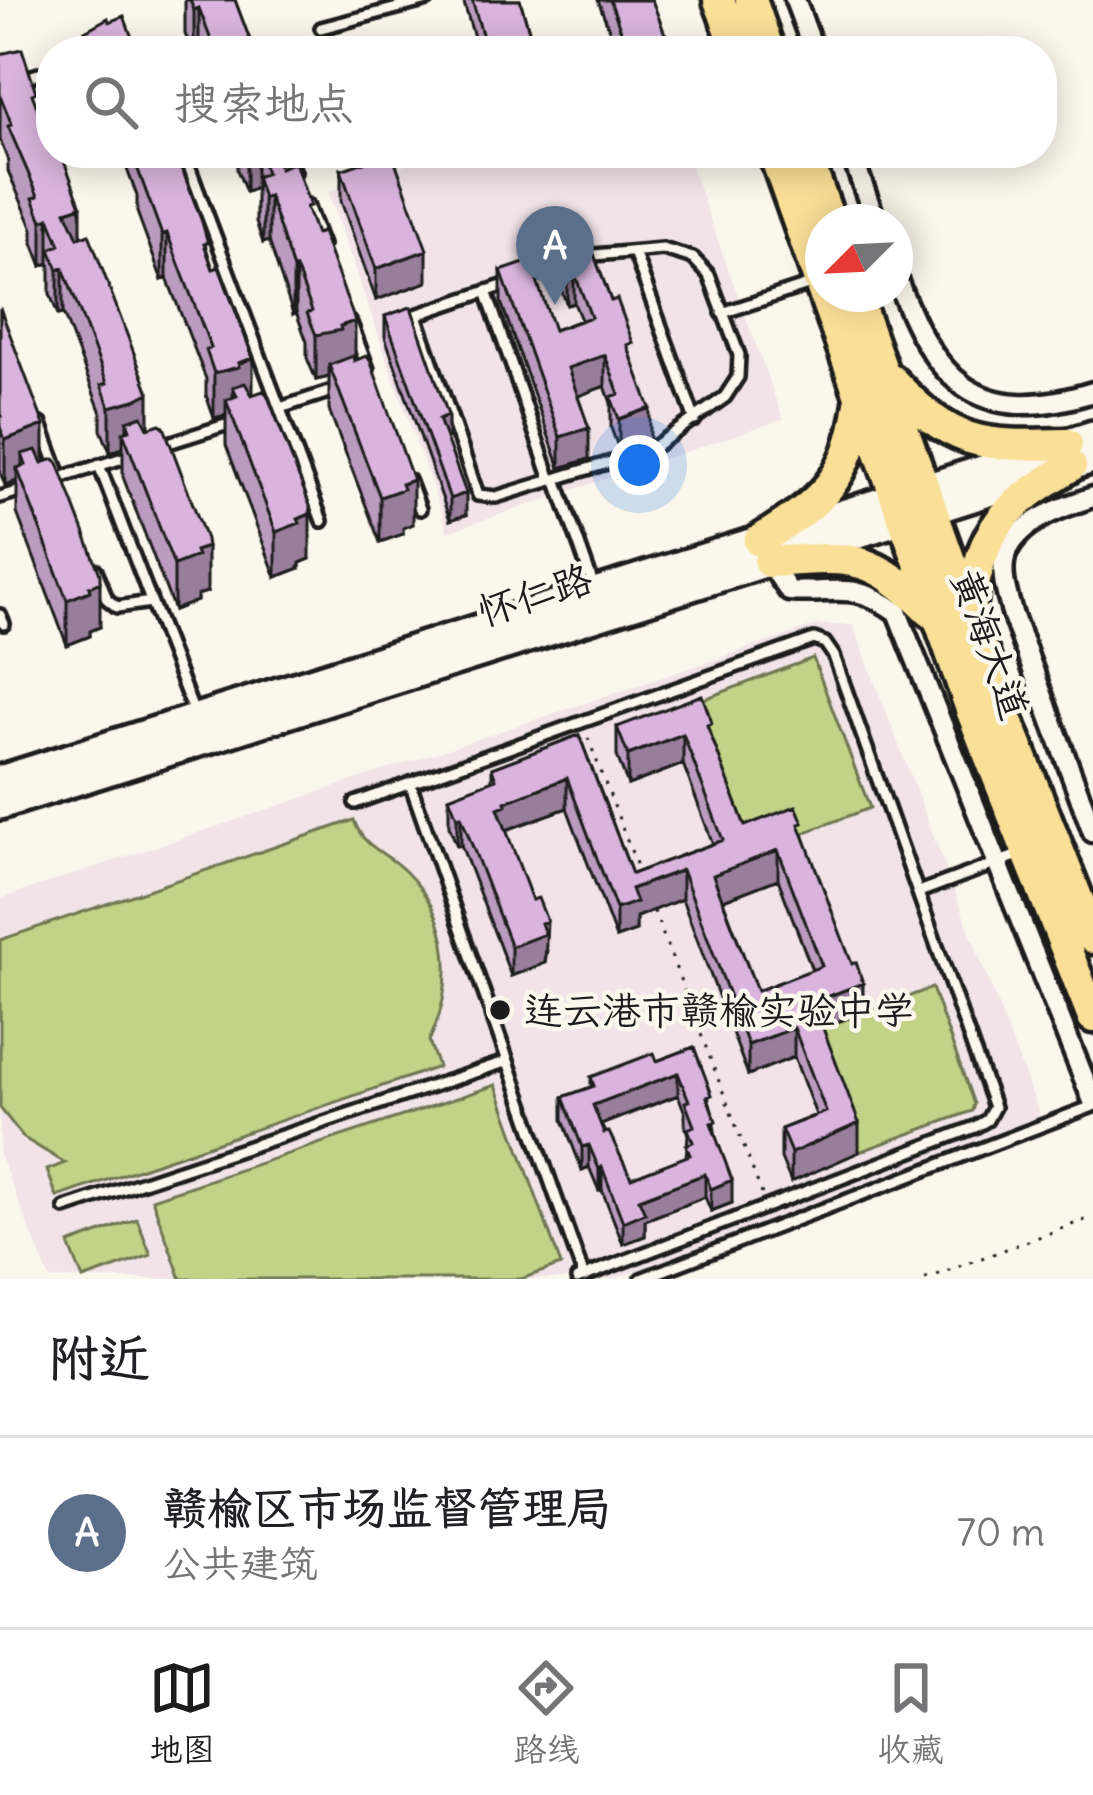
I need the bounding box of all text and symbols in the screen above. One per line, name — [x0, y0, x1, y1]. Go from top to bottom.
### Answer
search box — [36, 36, 1057, 168]
icon: search — [78, 69, 144, 135]
text: 搜索地点 — [174, 75, 354, 131]
north arrow — [805, 204, 913, 312]
pin: A — [516, 206, 594, 305]
your location — [609, 435, 669, 495]
street label: 怀仁路 — [472, 554, 598, 636]
street label: 黄海大道 — [940, 562, 1040, 726]
place label: 连云港市赣榆实验中学 — [524, 986, 914, 1035]
marker: 连云港市赣榆实验中学 — [487, 997, 513, 1023]
text: 附近 — [48, 1326, 150, 1390]
text: 赣榆区市场监督管理局 — [162, 1480, 612, 1536]
text: A — [74, 1508, 100, 1557]
text: 70 m — [957, 1508, 1045, 1557]
text: 公共建筑 — [162, 1539, 318, 1588]
tab: 地图 — [149, 1655, 215, 1770]
tab: 路线 — [513, 1655, 579, 1770]
tab: 收藏 — [878, 1655, 944, 1770]

